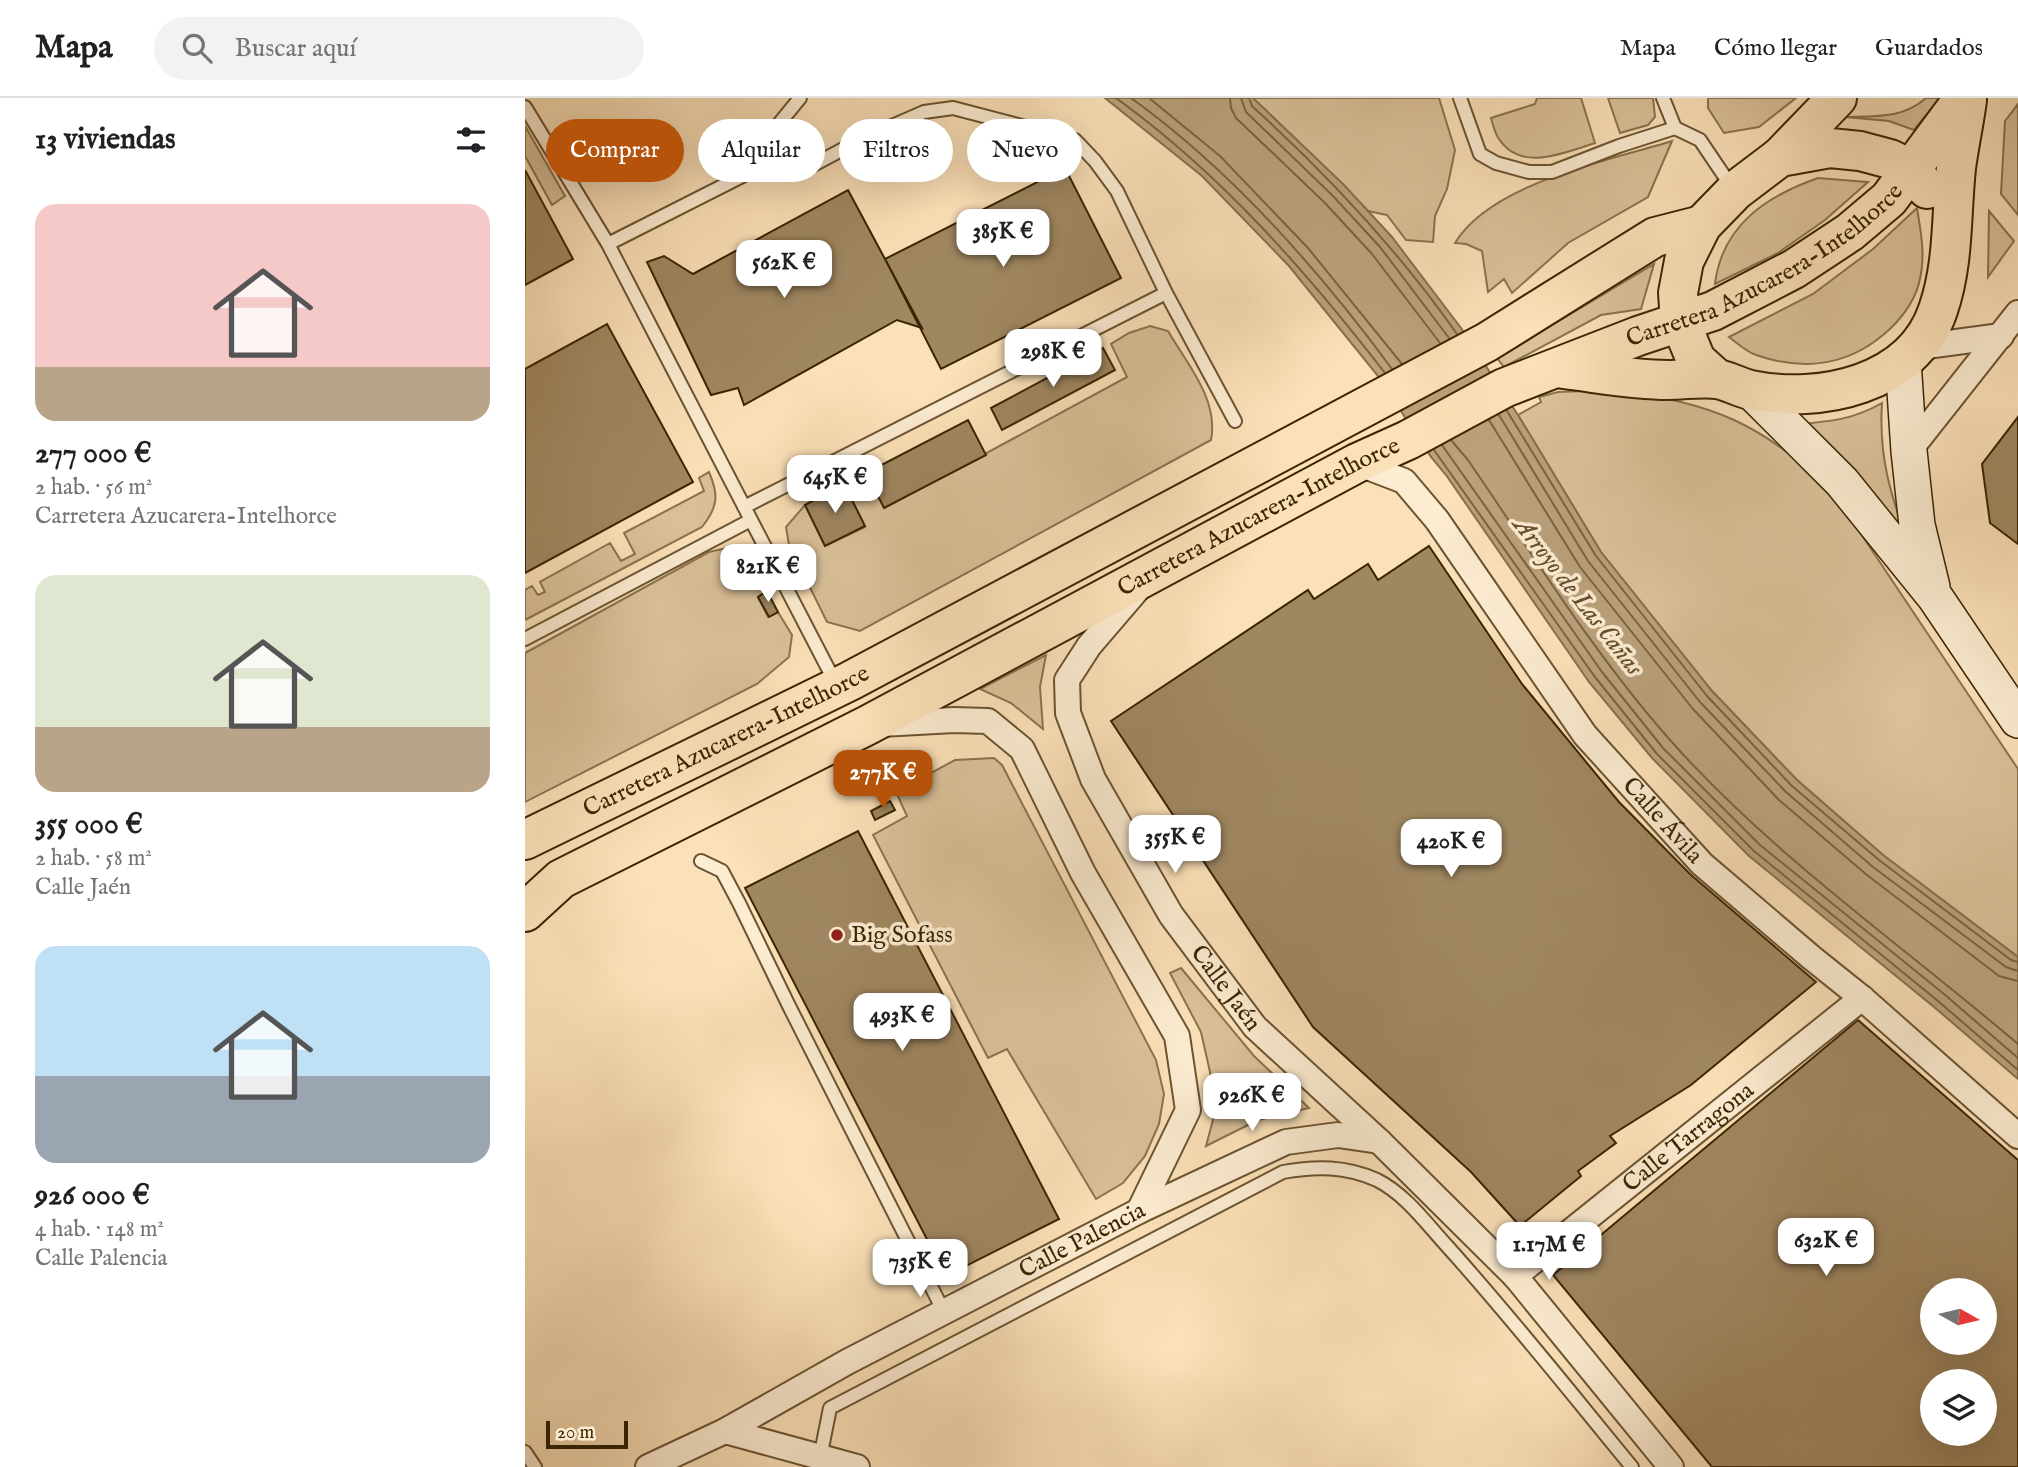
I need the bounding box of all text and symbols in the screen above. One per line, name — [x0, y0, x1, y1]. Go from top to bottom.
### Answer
search box — [154, 17, 644, 80]
text: Mapa — [35, 27, 112, 69]
icon: search — [178, 29, 216, 67]
text: Buscar aquí — [234, 32, 356, 65]
text: Mapa — [1620, 33, 1676, 64]
text: Cómo llegar — [1714, 33, 1837, 64]
text: Guardados — [1875, 33, 1983, 64]
chip: Comprar — [546, 119, 684, 182]
chip: Alquilar — [698, 119, 825, 182]
chip: Filtros — [839, 119, 953, 182]
chip: Nuevo — [967, 119, 1082, 182]
text: 13 viviendas — [35, 121, 176, 159]
icon: filters — [452, 121, 490, 159]
street label: Carretera Azucarera-Intelhorce — [1622, 178, 1910, 355]
pin: 385K € — [946, 209, 1060, 269]
text: 385K € — [972, 217, 1034, 246]
pin: 562K € — [727, 240, 841, 300]
text: 562K € — [752, 248, 816, 277]
icon: home — [200, 250, 326, 376]
pin: 298K € — [996, 330, 1110, 389]
text: 298K € — [1021, 337, 1085, 366]
street label: Carretera Azucarera-Intelhorce — [1112, 430, 1405, 604]
text: 277 000 € — [35, 435, 152, 473]
pin: 645K € — [778, 456, 892, 515]
text: 645K € — [803, 463, 867, 492]
text: 2 hab. · 56 m² — [35, 473, 153, 502]
text: Carretera Azucarera-Intelhorce — [35, 502, 337, 531]
water label: Arroyo de Las Cañas — [1504, 507, 1651, 683]
pin: 821K € — [711, 545, 825, 604]
text: 821K € — [736, 552, 800, 581]
icon: home — [200, 621, 326, 747]
street label: Carretera Azucarera-Intelhorce — [578, 658, 875, 825]
pin: 277K € — [826, 750, 940, 810]
text: 277K € — [849, 758, 917, 787]
street label: Calle Ávila — [1615, 771, 1710, 871]
text: 355 000 € — [35, 806, 143, 844]
pin: 355K € — [1118, 816, 1232, 875]
pin: 420K € — [1394, 820, 1508, 879]
text: 355K € — [1145, 823, 1205, 852]
text: 420K € — [1417, 827, 1485, 856]
text: 2 hab. · 58 m² — [35, 844, 152, 873]
text: Calle Jaén — [35, 873, 131, 902]
place label: Big Sofass — [851, 920, 953, 951]
marker: Big Sofass — [829, 927, 845, 943]
street label: Calle Jaén — [1183, 939, 1268, 1038]
icon: home — [200, 992, 326, 1118]
pin: 493K € — [845, 993, 959, 1053]
text: 493K € — [869, 1001, 935, 1030]
pin: 926K € — [1195, 1074, 1309, 1133]
street label: Calle Tarragona — [1616, 1075, 1761, 1199]
text: 926K € — [1219, 1081, 1285, 1110]
text: 926 000 € — [35, 1177, 150, 1215]
street label: Calle Palencia — [1014, 1194, 1151, 1286]
text: 4 hab. · 148 m² — [35, 1215, 164, 1244]
pin: 632K € — [1769, 1218, 1883, 1278]
pin: 1.17M € — [1484, 1222, 1614, 1282]
text: 632K € — [1794, 1226, 1858, 1255]
text: 1.17M € — [1513, 1230, 1585, 1259]
pin: 735K € — [863, 1240, 977, 1299]
text: Calle Palencia — [35, 1244, 168, 1273]
text: 735K € — [889, 1247, 951, 1276]
north arrow — [1920, 1278, 1997, 1354]
map controls — [1920, 1278, 1997, 1446]
button: layers — [1920, 1369, 1997, 1446]
scale bar — [546, 1418, 628, 1450]
text: 20 m — [557, 1421, 594, 1445]

